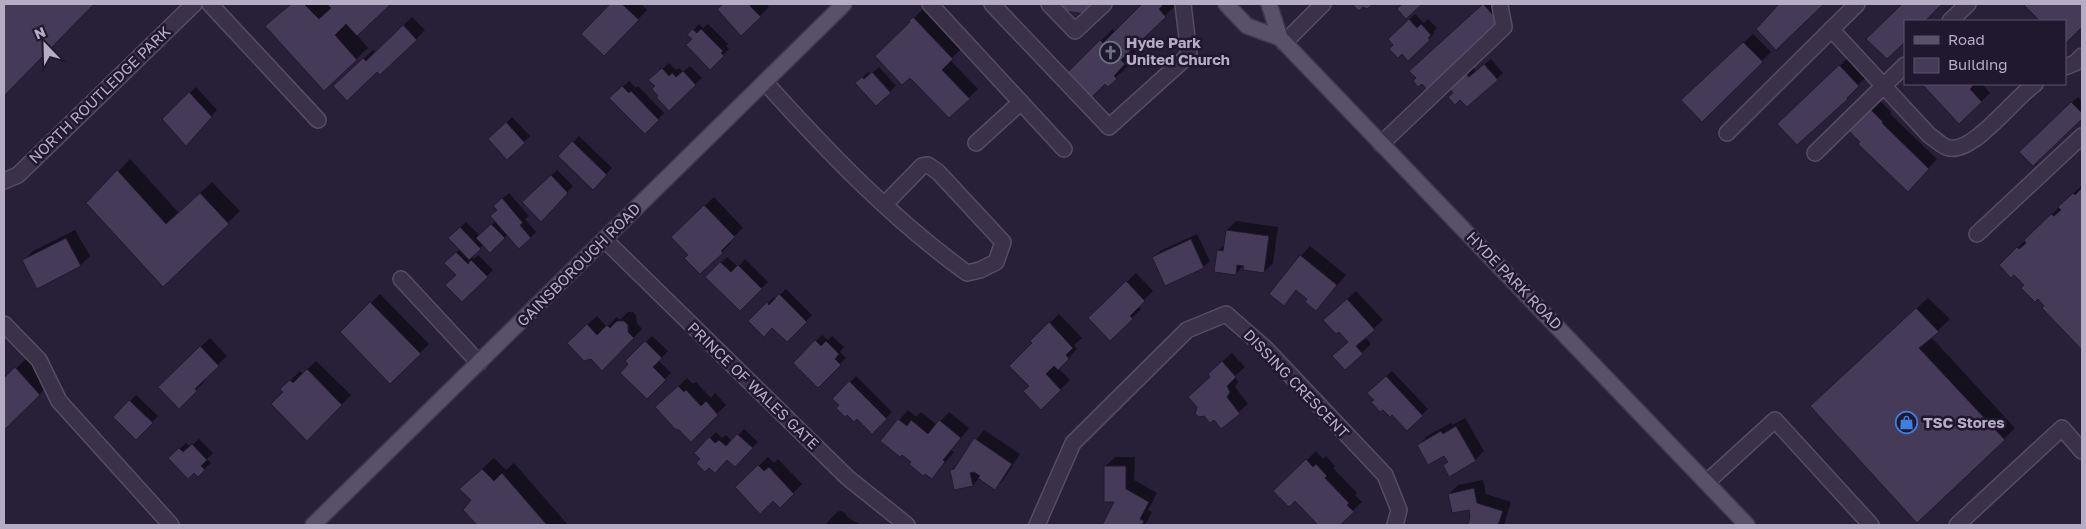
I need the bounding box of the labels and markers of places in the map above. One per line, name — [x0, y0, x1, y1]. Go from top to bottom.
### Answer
place label: Hyde Park United Church — [1126, 33, 1230, 68]
church icon: Hyde Park United Church — [1098, 40, 1122, 64]
shop icon: TSC Stores — [1895, 411, 1919, 435]
place label: TSC Stores — [1923, 413, 2005, 431]

